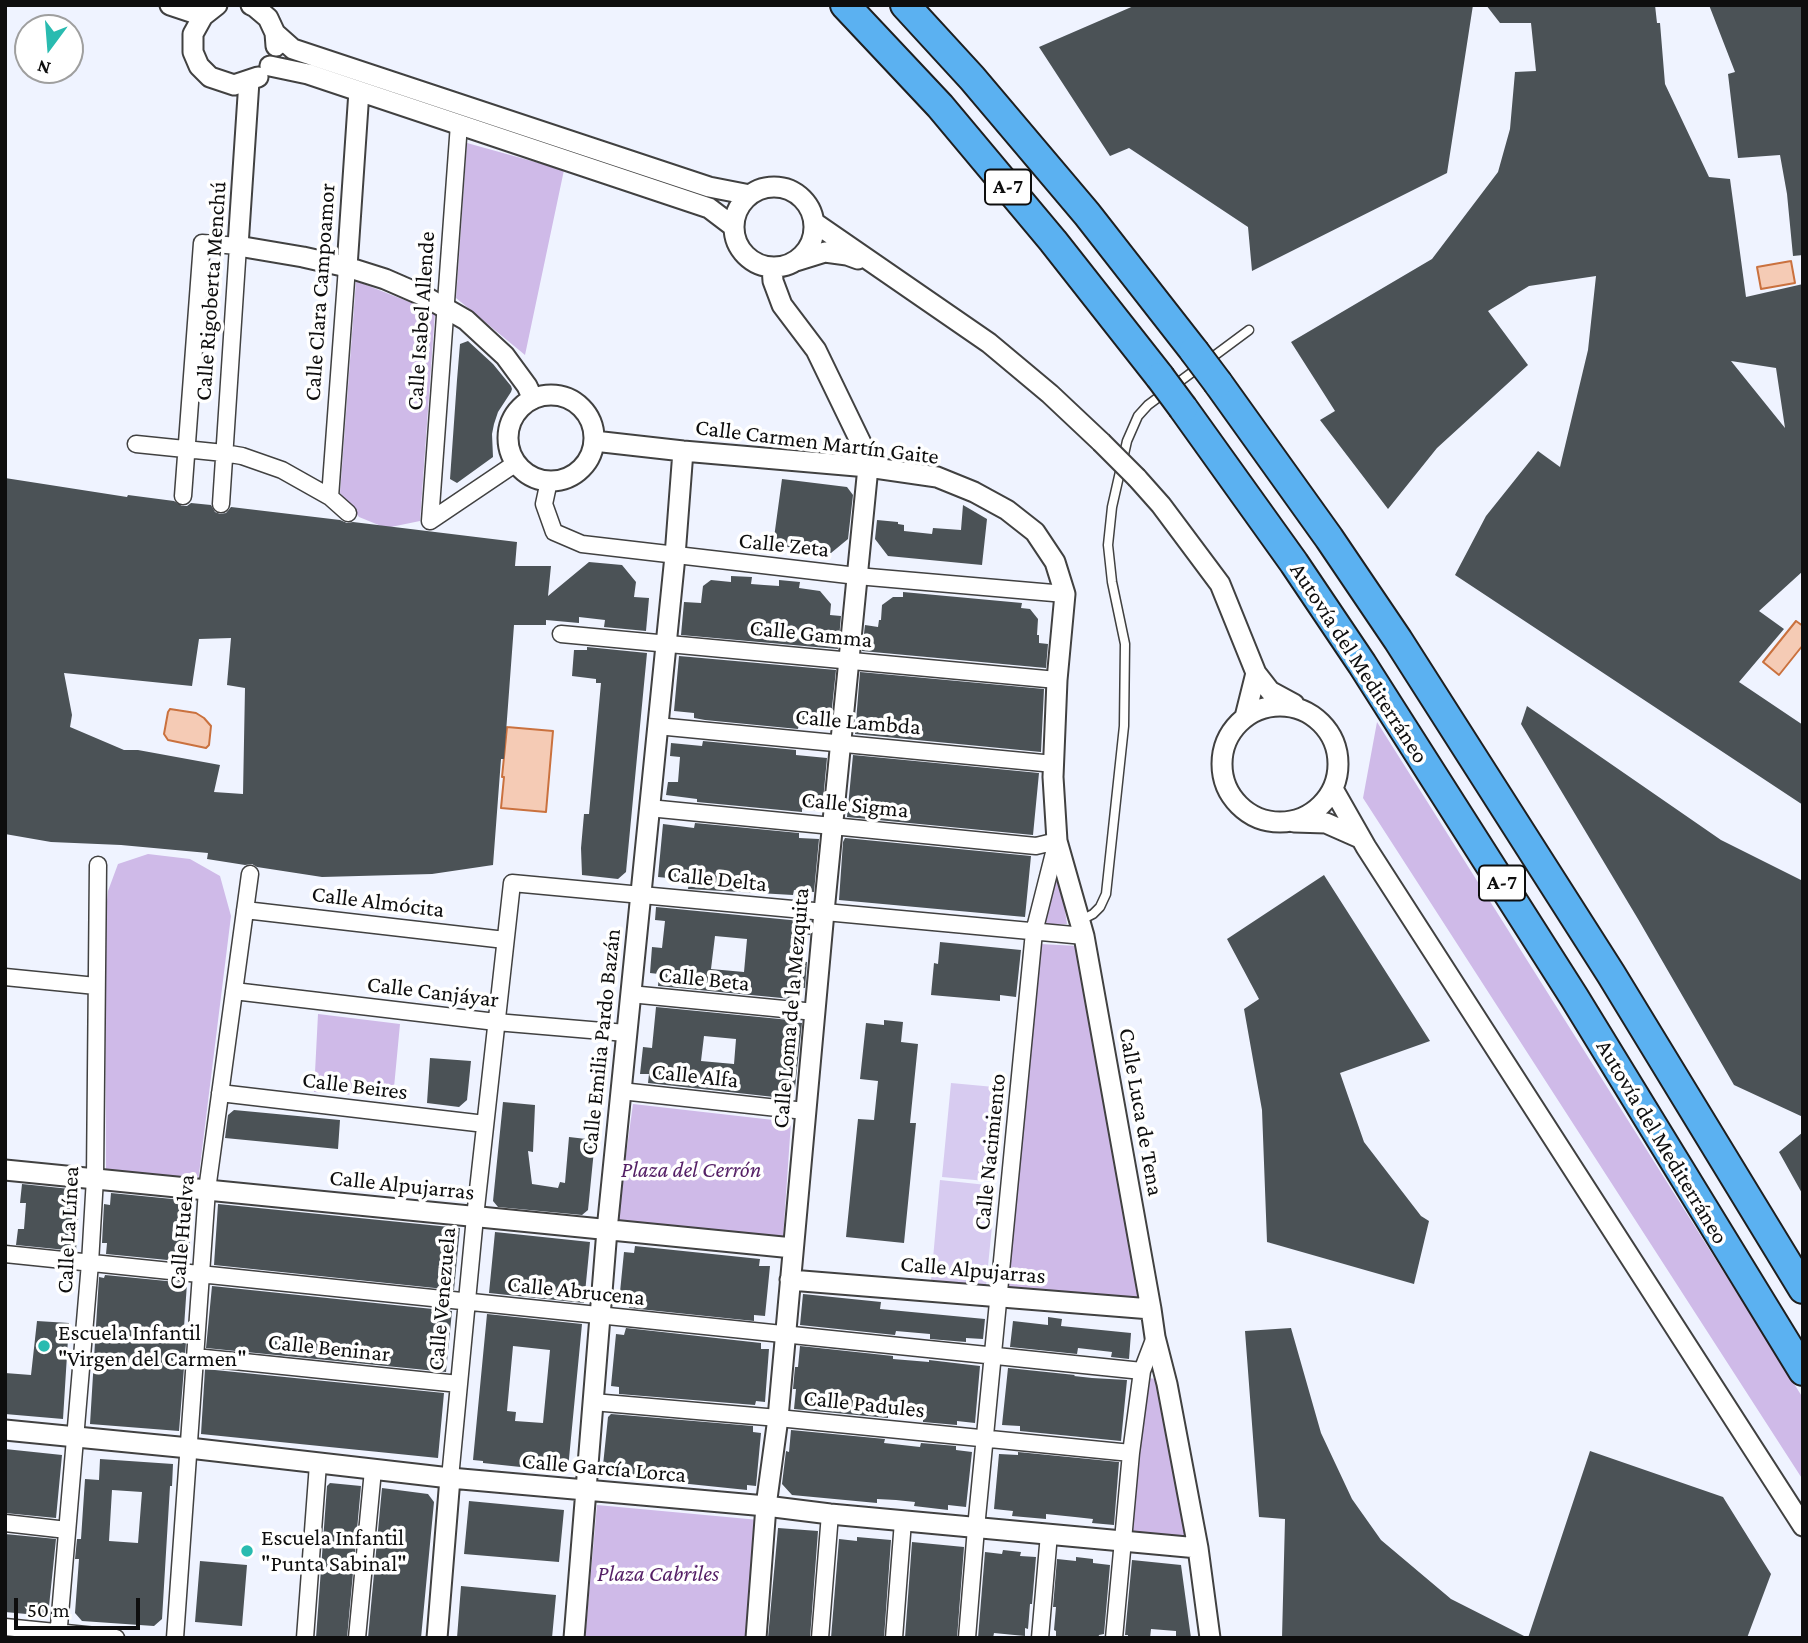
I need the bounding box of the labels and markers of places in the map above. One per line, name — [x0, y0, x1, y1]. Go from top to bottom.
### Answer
place label: Escuela Infantil "Virgen del Carmen" — [58, 1319, 247, 1373]
marker: Escuela Infantil "Virgen del Carmen" — [36, 1338, 52, 1354]
place label: Escuela Infantil "Punta Sabinal" — [261, 1524, 407, 1578]
marker: Escuela Infantil "Punta Sabinal" — [239, 1543, 255, 1559]

